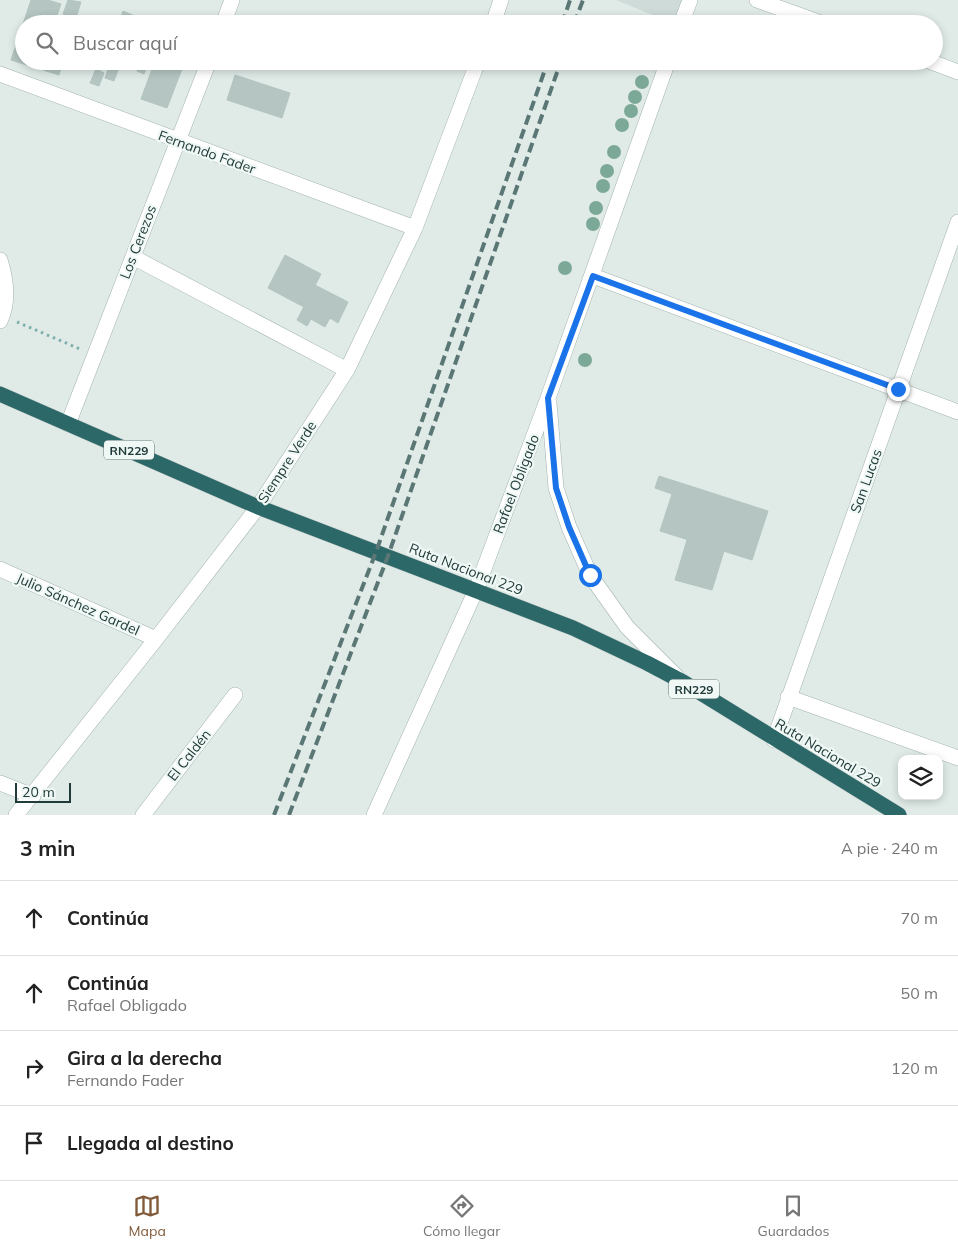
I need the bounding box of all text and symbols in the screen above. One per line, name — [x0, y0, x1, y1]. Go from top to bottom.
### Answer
search box — [15, 15, 943, 70]
icon: search — [33, 29, 61, 57]
text: Buscar aquí — [73, 31, 177, 55]
street label: Fernando Fader — [156, 126, 259, 178]
street label: Los Cerezos — [116, 203, 160, 281]
route end — [887, 378, 910, 401]
street label: Siempre Verde — [254, 418, 320, 506]
street label: Rafael Obligado — [489, 432, 543, 536]
road number: RN229 — [104, 440, 154, 460]
street label: San Lucas — [846, 447, 886, 515]
street label: Ruta Nacional 229 — [406, 539, 526, 599]
route start — [579, 564, 602, 587]
street label: Julio Sánchez Gardel — [14, 569, 142, 639]
road number: RN229 — [669, 680, 719, 699]
street label: Ruta Nacional 229 — [772, 714, 884, 792]
street label: El Caldén — [163, 726, 215, 784]
map controls — [898, 755, 943, 800]
button: layers — [898, 755, 943, 800]
scale bar — [15, 780, 71, 803]
text: 20 m — [22, 783, 55, 801]
text: 3 min — [20, 835, 75, 861]
text: A pie · 240 m — [841, 838, 938, 858]
icon: ahead — [20, 904, 48, 932]
text: Continúa — [67, 906, 149, 930]
text: 70 m — [901, 908, 938, 928]
text: Continúa — [67, 971, 149, 995]
icon: ahead — [20, 979, 48, 1007]
text: 50 m — [901, 983, 938, 1003]
text: Rafael Obligado — [67, 995, 187, 1015]
text: Gira a la derecha — [67, 1046, 222, 1070]
icon: right — [20, 1054, 48, 1082]
text: 120 m — [891, 1058, 938, 1078]
text: Fernando Fader — [67, 1070, 184, 1090]
icon: arrive — [20, 1129, 48, 1157]
text: Llegada al destino — [67, 1131, 234, 1155]
tab: Mapa — [129, 1192, 166, 1240]
tab: Cómo llegar — [423, 1192, 500, 1240]
tab: Guardados — [758, 1192, 829, 1240]

